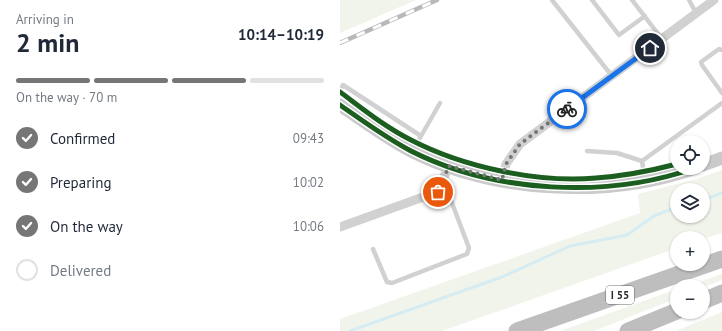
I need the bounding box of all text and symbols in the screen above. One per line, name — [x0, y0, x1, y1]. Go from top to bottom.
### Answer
text: Arriving in — [16, 11, 74, 28]
text: 10:14–10:19 — [238, 25, 324, 44]
text: 2 min — [16, 26, 79, 59]
pin — [633, 31, 667, 65]
icon: home — [639, 37, 661, 59]
text: On the way · 70 m — [16, 89, 117, 106]
courier — [547, 89, 587, 129]
icon: bike — [556, 98, 578, 120]
icon: check — [16, 127, 38, 149]
text: Confirmed — [50, 129, 115, 148]
text: 09:43 — [293, 130, 324, 147]
map controls — [670, 135, 710, 319]
button: locate — [670, 135, 710, 175]
icon: check — [16, 171, 38, 193]
text: Preparing — [50, 173, 112, 192]
text: 10:02 — [293, 174, 324, 191]
pin — [421, 175, 455, 209]
icon: bag — [427, 181, 449, 203]
button: layers — [670, 183, 710, 223]
icon: check — [16, 215, 38, 237]
text: On the way — [50, 217, 123, 236]
text: 10:06 — [293, 218, 324, 235]
button: + — [670, 231, 710, 271]
text: Delivered — [50, 261, 111, 280]
button: − — [670, 279, 710, 319]
road number: I 55 — [606, 286, 634, 304]

